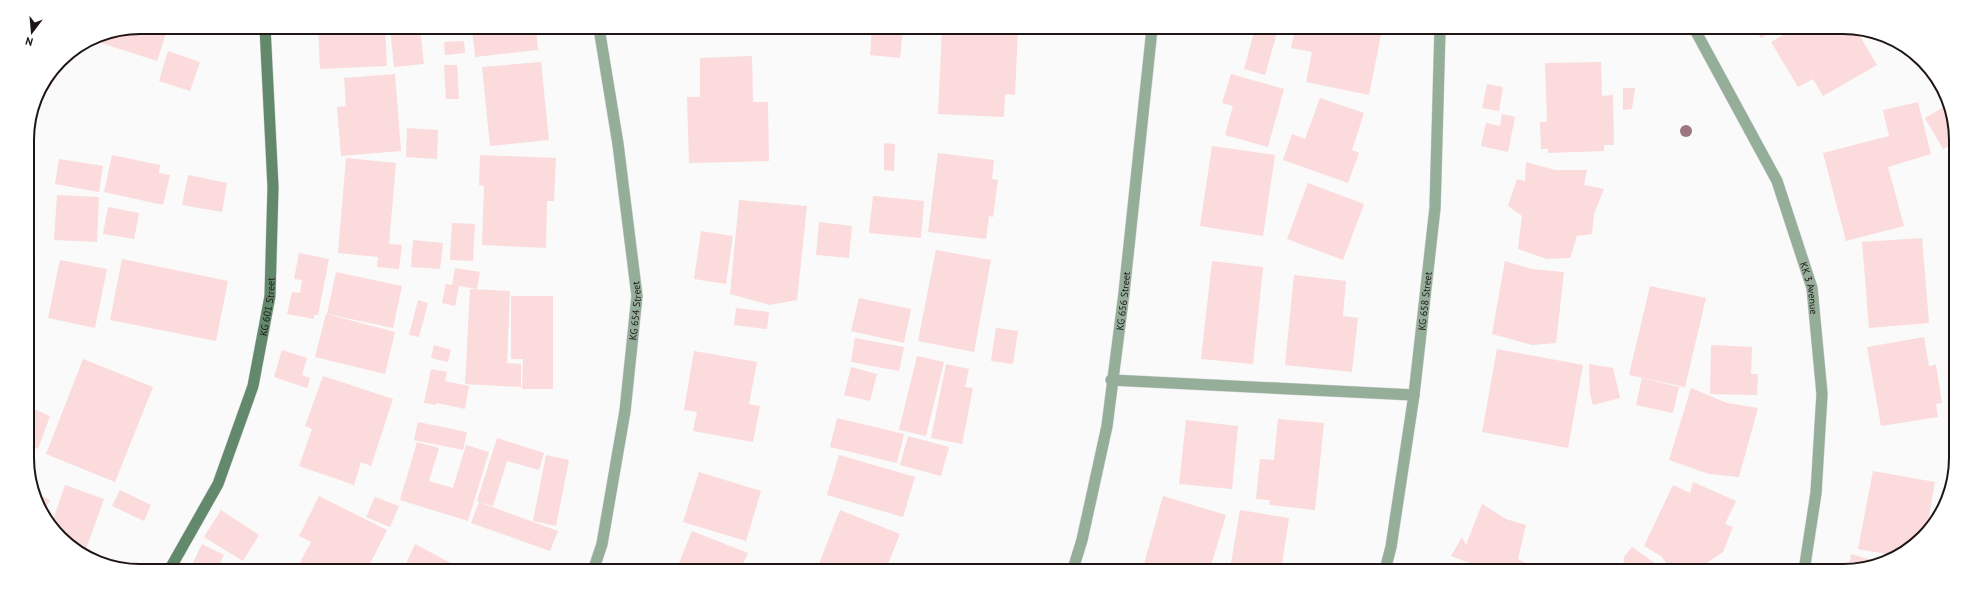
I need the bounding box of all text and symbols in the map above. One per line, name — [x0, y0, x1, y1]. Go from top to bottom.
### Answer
north arrow — [12, 12, 52, 52]
text: N — [24, 34, 35, 49]
street label: KK 3 Avenue — [1797, 260, 1820, 315]
street label: KG 658 Street — [1415, 270, 1435, 331]
street label: KG 656 Street — [1113, 271, 1133, 331]
street label: KG 601 Street — [257, 277, 278, 337]
street label: KG 654 Street — [626, 280, 644, 341]

